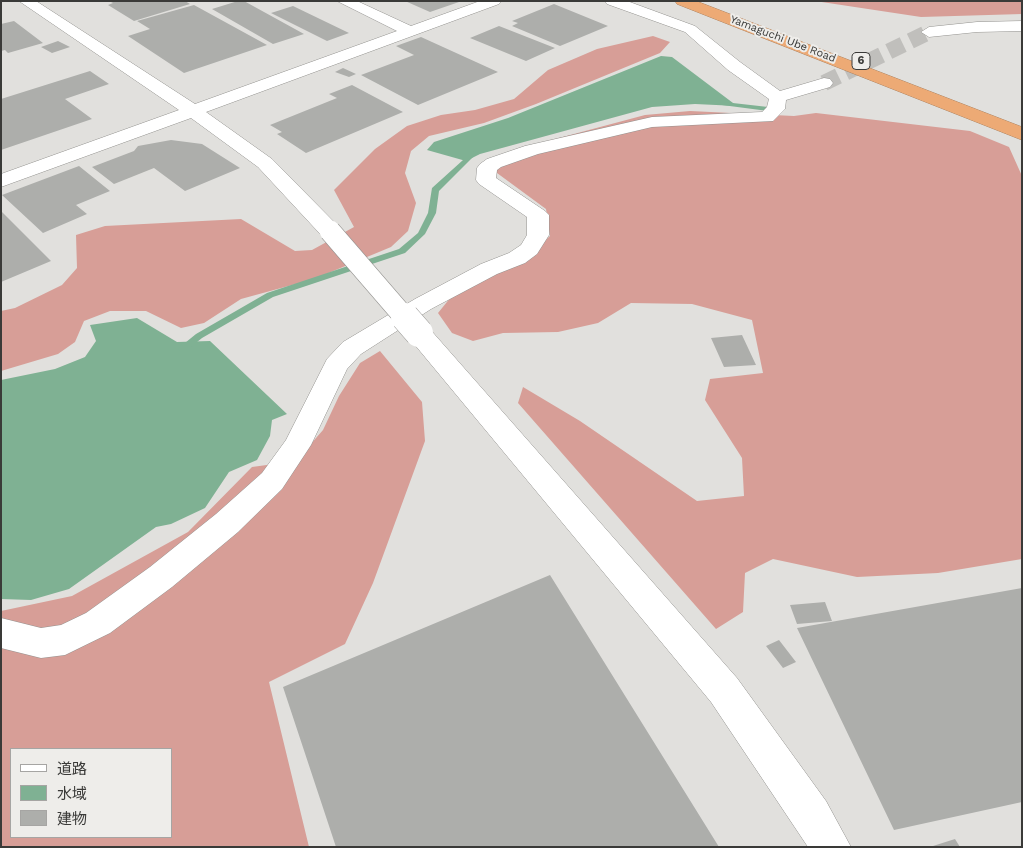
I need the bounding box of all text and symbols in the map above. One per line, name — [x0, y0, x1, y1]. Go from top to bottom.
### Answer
street label: Yamaguchi Ube Road — [728, 13, 838, 65]
road number: 6 — [852, 52, 870, 70]
legend — [10, 748, 172, 838]
text: 道路 — [57, 760, 87, 778]
text: 水域 — [57, 785, 87, 803]
text: 建物 — [57, 810, 87, 828]

